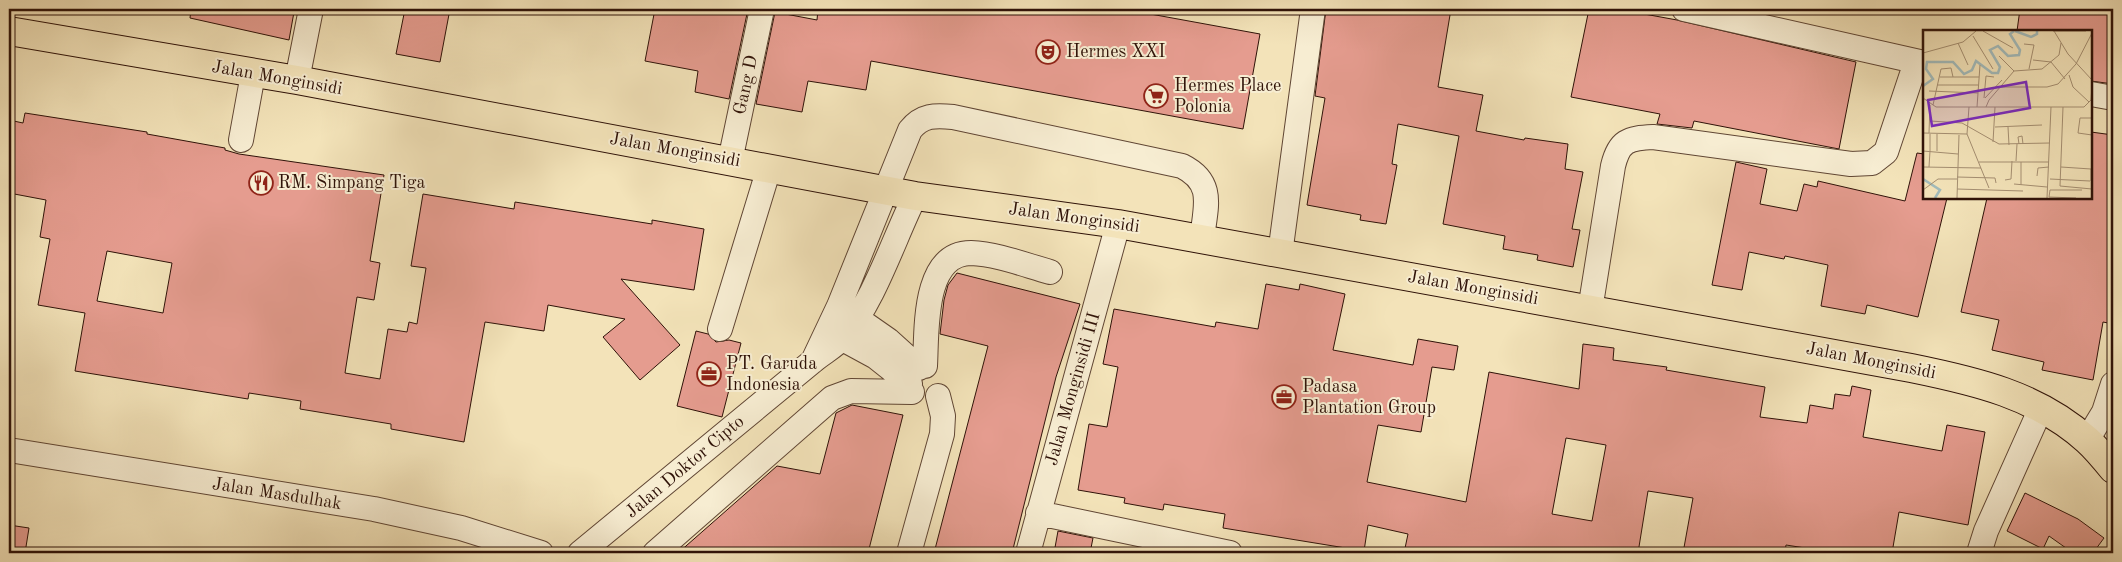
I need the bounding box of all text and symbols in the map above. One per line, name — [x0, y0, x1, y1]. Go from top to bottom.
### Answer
inset map — [1923, 30, 2092, 199]
theatre icon: Hermes XXI — [1035, 39, 1061, 65]
place label: Hermes XXI — [1066, 43, 1165, 61]
street label: Gang D — [731, 54, 761, 116]
street label: Jalan Monginsidi — [210, 58, 344, 98]
place label: Hermes Place Polonia — [1174, 77, 1281, 116]
supermarket icon: Hermes Place Polonia — [1143, 83, 1169, 109]
street label: Jalan Monginsidi — [608, 130, 742, 170]
restaurant icon: RM. Simpang Tiga — [248, 170, 274, 196]
place label: RM. Simpang Tiga — [278, 174, 425, 192]
street label: Jalan Monginsidi — [1007, 200, 1141, 236]
street label: Jalan Monginsidi — [1406, 268, 1540, 308]
street label: Jalan Monginsidi III — [1043, 310, 1103, 468]
street label: Jalan Monginsidi — [1804, 340, 1938, 382]
place label: PT. Garuda Indonesia — [726, 355, 817, 394]
office icon: PT. Garuda Indonesia — [696, 361, 722, 387]
place label: Padasa Plantation Group — [1302, 378, 1436, 417]
office icon: Padasa Plantation Group — [1271, 384, 1297, 410]
street label: Jalan Doktor Cipto — [622, 412, 748, 522]
street label: Jalan Masdulhak — [211, 475, 343, 513]

